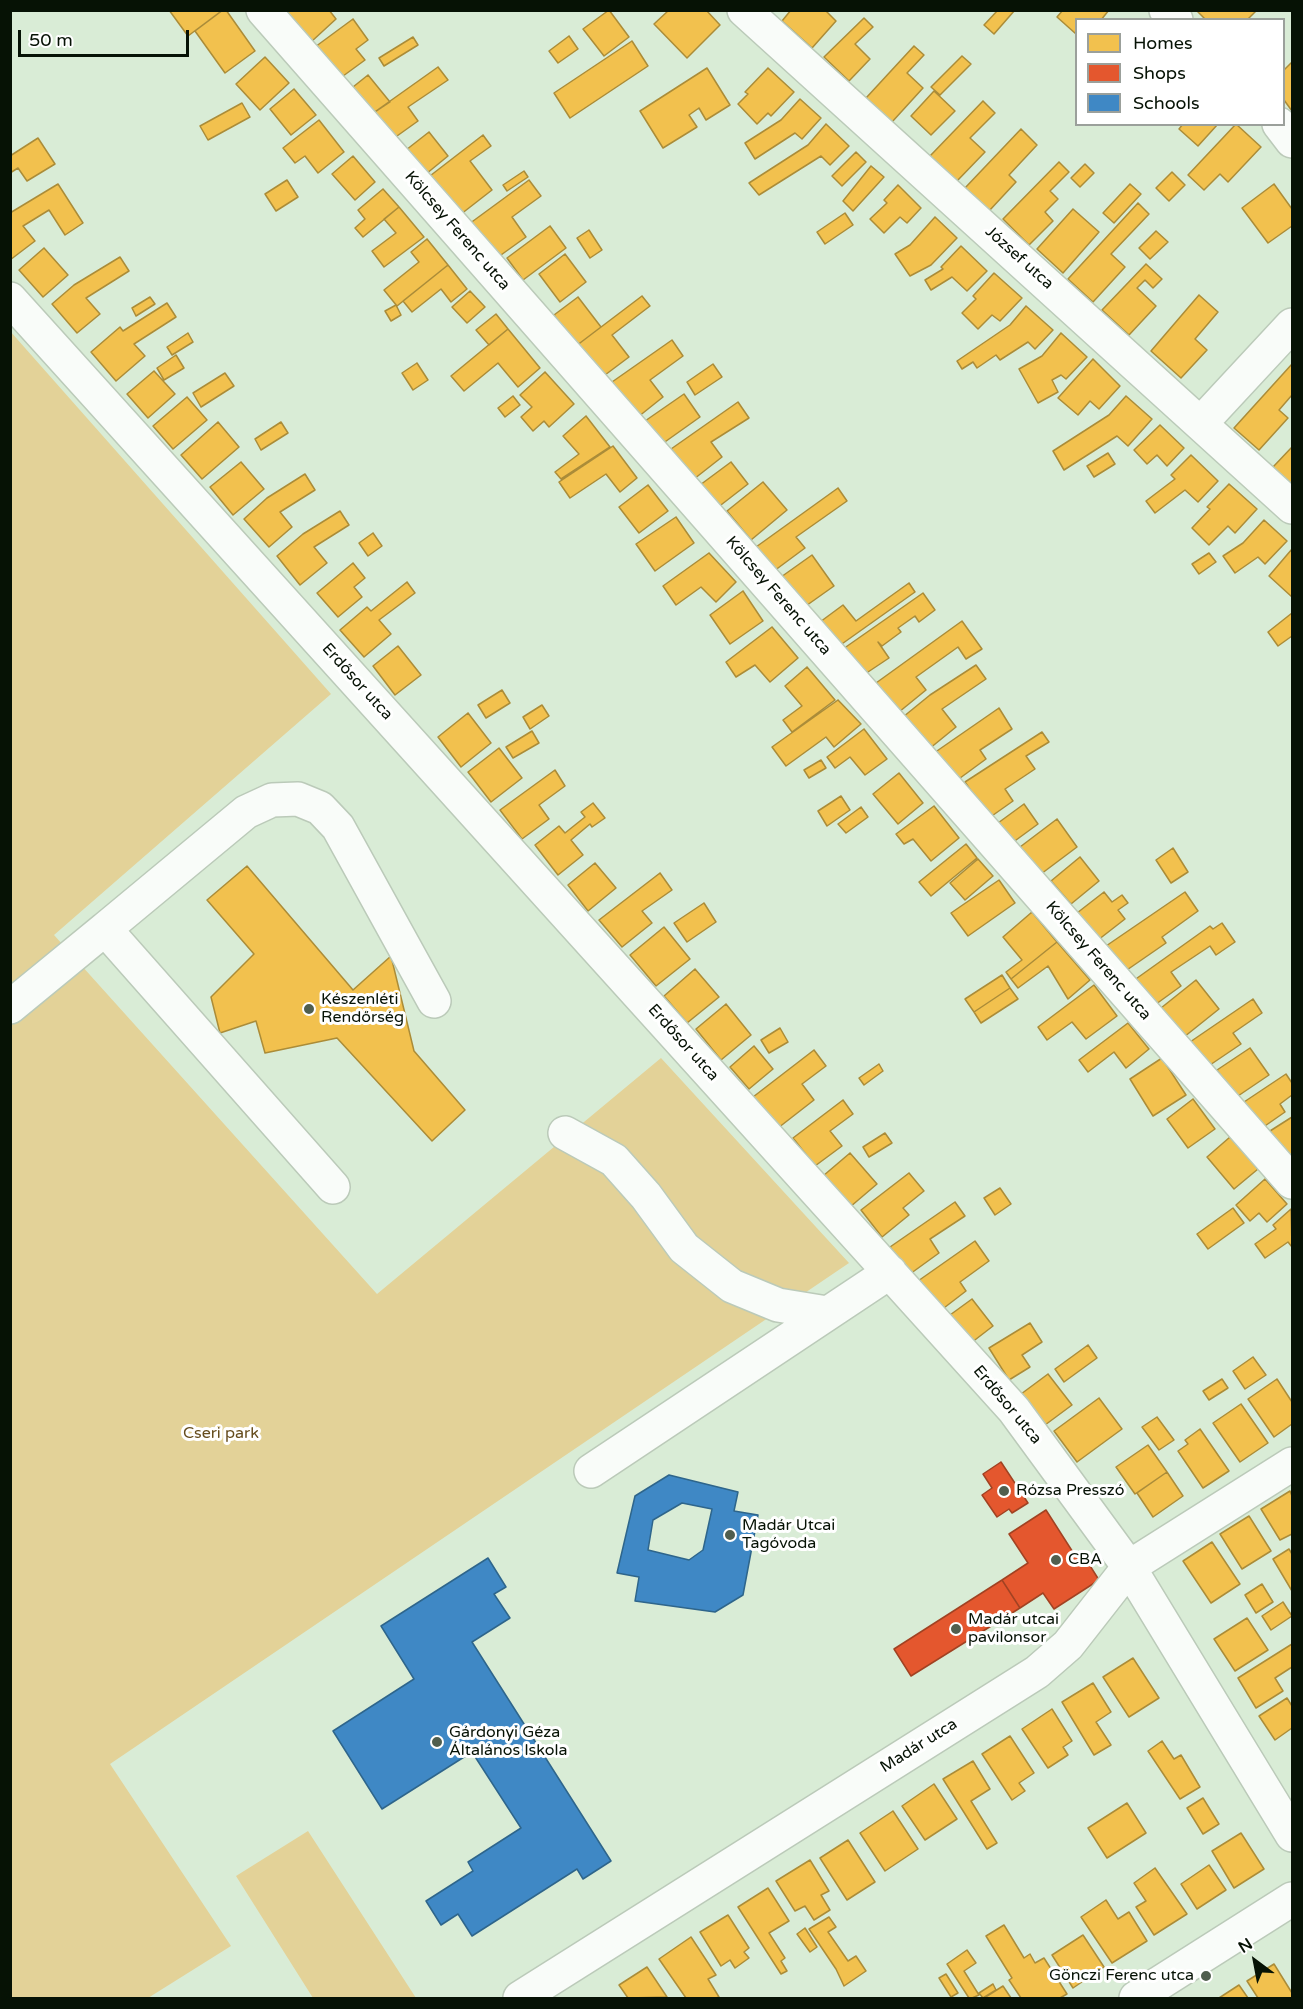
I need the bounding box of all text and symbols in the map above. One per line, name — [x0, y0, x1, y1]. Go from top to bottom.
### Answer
scale bar — [21, 18, 192, 56]
legend — [1075, 18, 1285, 126]
text: 50 m — [29, 29, 73, 51]
text: Homes — [1133, 32, 1193, 54]
text: Shops — [1133, 62, 1186, 84]
text: Schools — [1133, 92, 1200, 114]
street label: Kölcsey Ferenc utca — [400, 168, 514, 294]
street label: József utca — [981, 222, 1057, 294]
street label: Kölcsey Ferenc utca — [721, 533, 835, 659]
street label: Erdősor utca — [317, 640, 397, 724]
street label: Kölcsey Ferenc utca — [1041, 898, 1155, 1024]
place label: Készenléti Rendőrség — [321, 990, 404, 1028]
street label: Erdősor utca — [643, 1001, 723, 1085]
marker: Készenléti Rendőrség — [302, 1002, 316, 1016]
street label: Erdősor utca — [969, 1362, 1045, 1448]
park label: Cseri park — [183, 1424, 259, 1444]
place label: Rózsa Presszó — [1016, 1481, 1125, 1501]
marker: Rózsa Presszó — [997, 1484, 1011, 1498]
place label: Madár Utcai Tagóvoda — [742, 1516, 835, 1554]
marker: Madár Utcai Tagóvoda — [723, 1528, 737, 1542]
place label: CBA — [1068, 1550, 1102, 1570]
marker: CBA — [1049, 1553, 1063, 1567]
place label: Madár utcai pavilonsor — [968, 1610, 1059, 1648]
marker: Madár utcai pavilonsor — [949, 1622, 963, 1636]
street label: Madár utca — [877, 1715, 961, 1777]
place label: Gárdonyi Géza Általános Iskola — [449, 1723, 568, 1761]
marker: Gárdonyi Géza Általános Iskola — [430, 1735, 444, 1749]
north arrow — [1225, 1931, 1285, 1991]
text: N — [1235, 1934, 1256, 1958]
place label: Gönczi Ferenc utca — [1049, 1966, 1194, 1986]
marker: Gönczi Ferenc utca — [1199, 1969, 1213, 1983]

